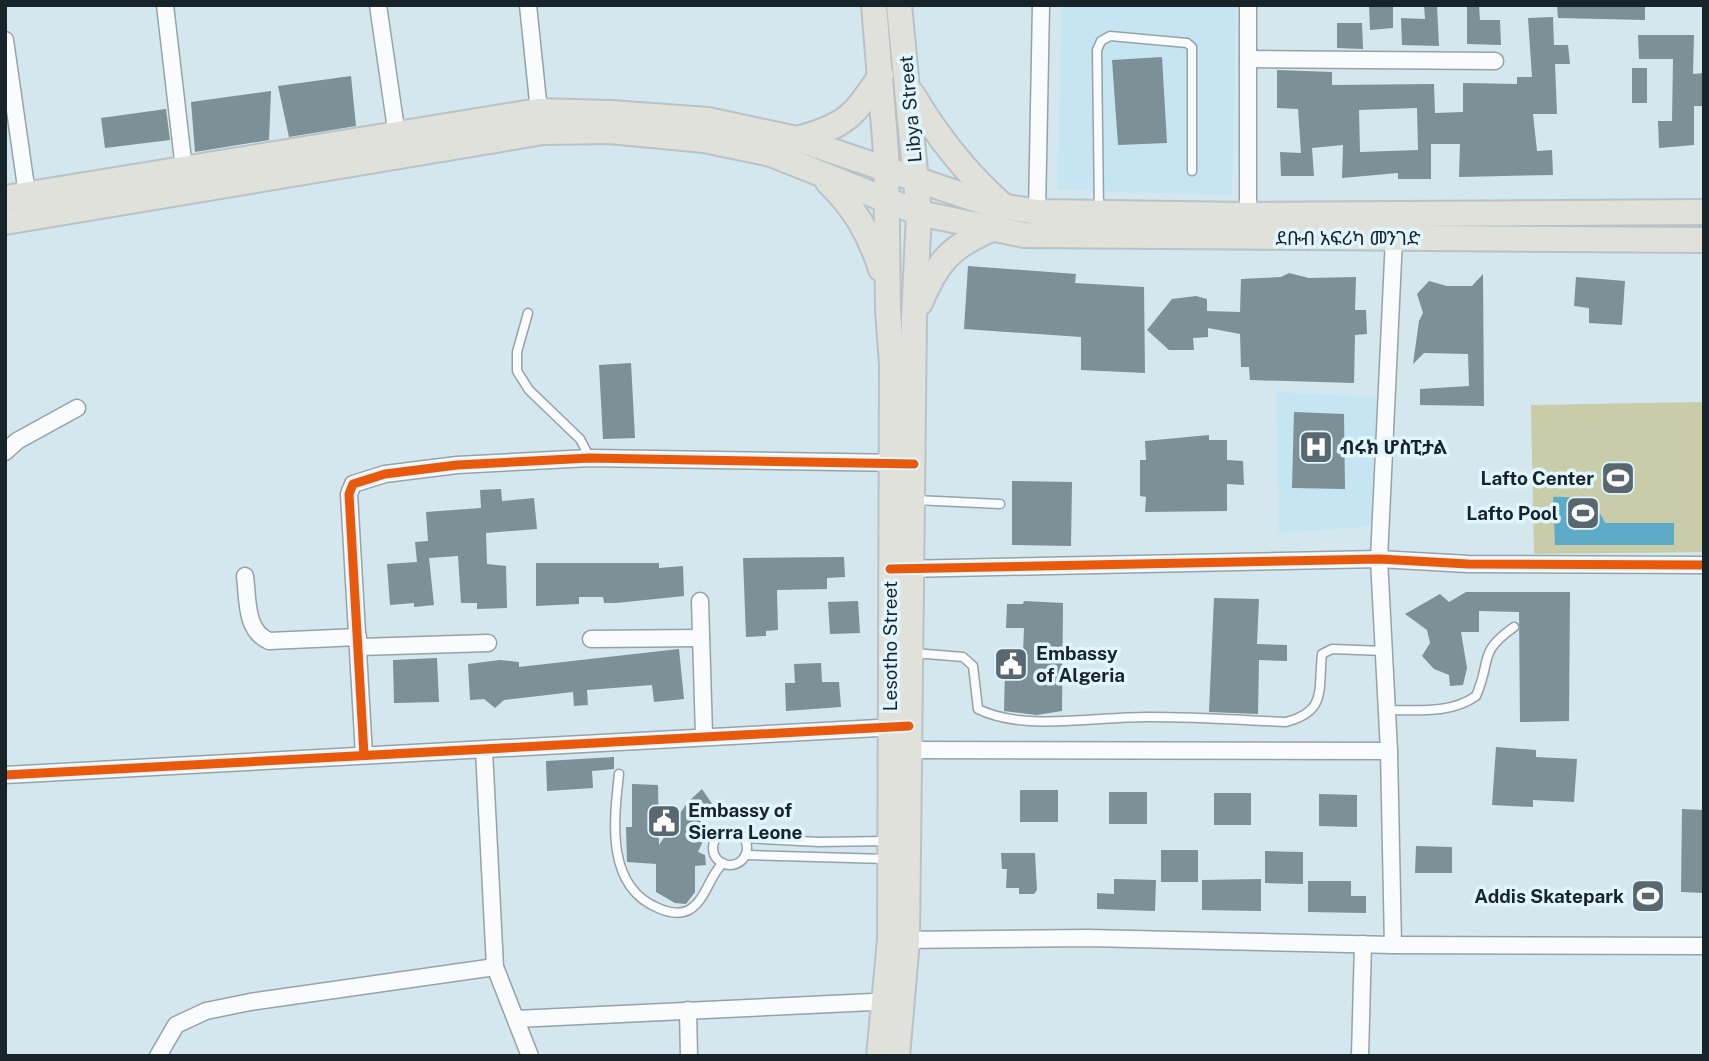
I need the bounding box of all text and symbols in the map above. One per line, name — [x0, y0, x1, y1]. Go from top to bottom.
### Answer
street label: Libya Street — [894, 54, 926, 164]
street label: ደቡብ አፍሪካ መንገድ — [1276, 227, 1421, 249]
hospital icon: ብሩክ ሆስፒታል — [1297, 428, 1335, 466]
place label: ብሩክ ሆስፒታል — [1340, 436, 1447, 458]
sports icon: Lafto Center — [1599, 459, 1637, 497]
place label: Lafto Center — [1481, 467, 1594, 489]
sports icon: Lafto Pool — [1564, 494, 1602, 532]
place label: Lafto Pool — [1466, 502, 1558, 524]
street label: Lesotho Street — [879, 581, 901, 711]
place label: Embassy of Algeria — [1036, 642, 1125, 686]
public building icon: Embassy of Algeria — [992, 645, 1030, 683]
place label: Embassy of Sierra Leone — [688, 799, 803, 843]
public building icon: Embassy of Sierra Leone — [645, 802, 683, 840]
sports icon: Addis Skatepark — [1629, 877, 1667, 915]
place label: Addis Skatepark — [1474, 885, 1624, 907]

